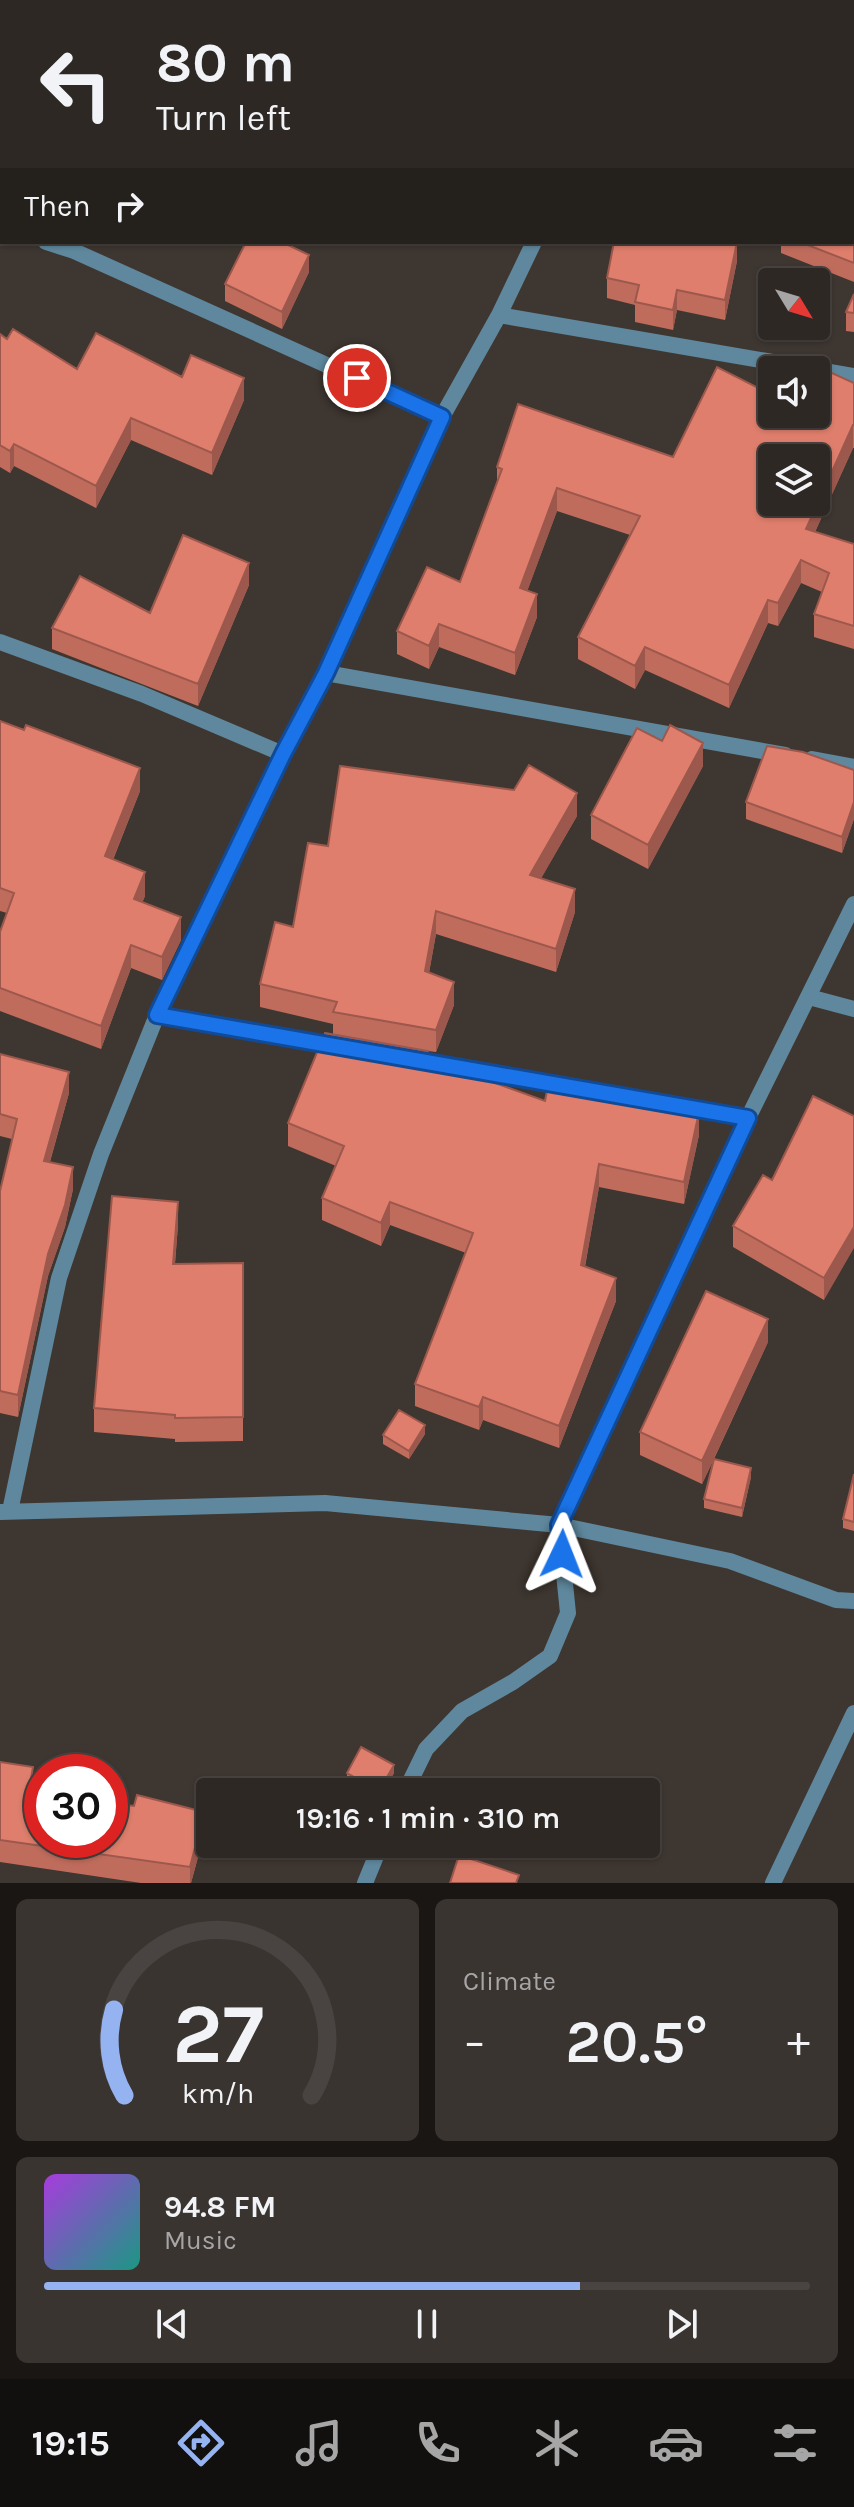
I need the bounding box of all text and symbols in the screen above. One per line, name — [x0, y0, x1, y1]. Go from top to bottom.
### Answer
text: 80 m — [156, 30, 295, 95]
icon: left — [24, 32, 128, 136]
text: Turn left — [156, 97, 291, 139]
icon: right — [107, 184, 151, 228]
text: Then — [24, 188, 91, 224]
north arrow — [758, 268, 830, 340]
map controls — [758, 268, 830, 516]
pin — [323, 344, 391, 412]
icon: arrive — [335, 356, 379, 400]
button: sound — [758, 356, 830, 428]
button: layers — [758, 444, 830, 516]
position arrow — [520, 1512, 604, 1596]
speed limit sign: 30 — [24, 1754, 128, 1858]
text: 19:16 · 1 min · 310 m — [296, 1800, 560, 1836]
text: Climate — [463, 1966, 556, 1997]
text: 27 — [172, 1986, 263, 2083]
text: 20.5° — [565, 2007, 708, 2077]
text: − — [463, 2016, 486, 2067]
text: + — [787, 2016, 810, 2067]
text: km/h — [181, 2077, 254, 2110]
text: 94.8 FM — [164, 2189, 276, 2225]
text: Music — [164, 2225, 237, 2256]
icon: previous — [150, 2302, 194, 2346]
icon: pause — [405, 2302, 449, 2346]
icon: next — [660, 2302, 704, 2346]
icon: directions — [173, 2415, 229, 2471]
icon: music — [291, 2415, 347, 2471]
icon: phone — [410, 2415, 466, 2471]
icon: climate — [529, 2415, 585, 2471]
icon: car — [648, 2415, 704, 2471]
icon: filters — [767, 2415, 823, 2471]
text: 19:15 — [31, 2422, 110, 2464]

